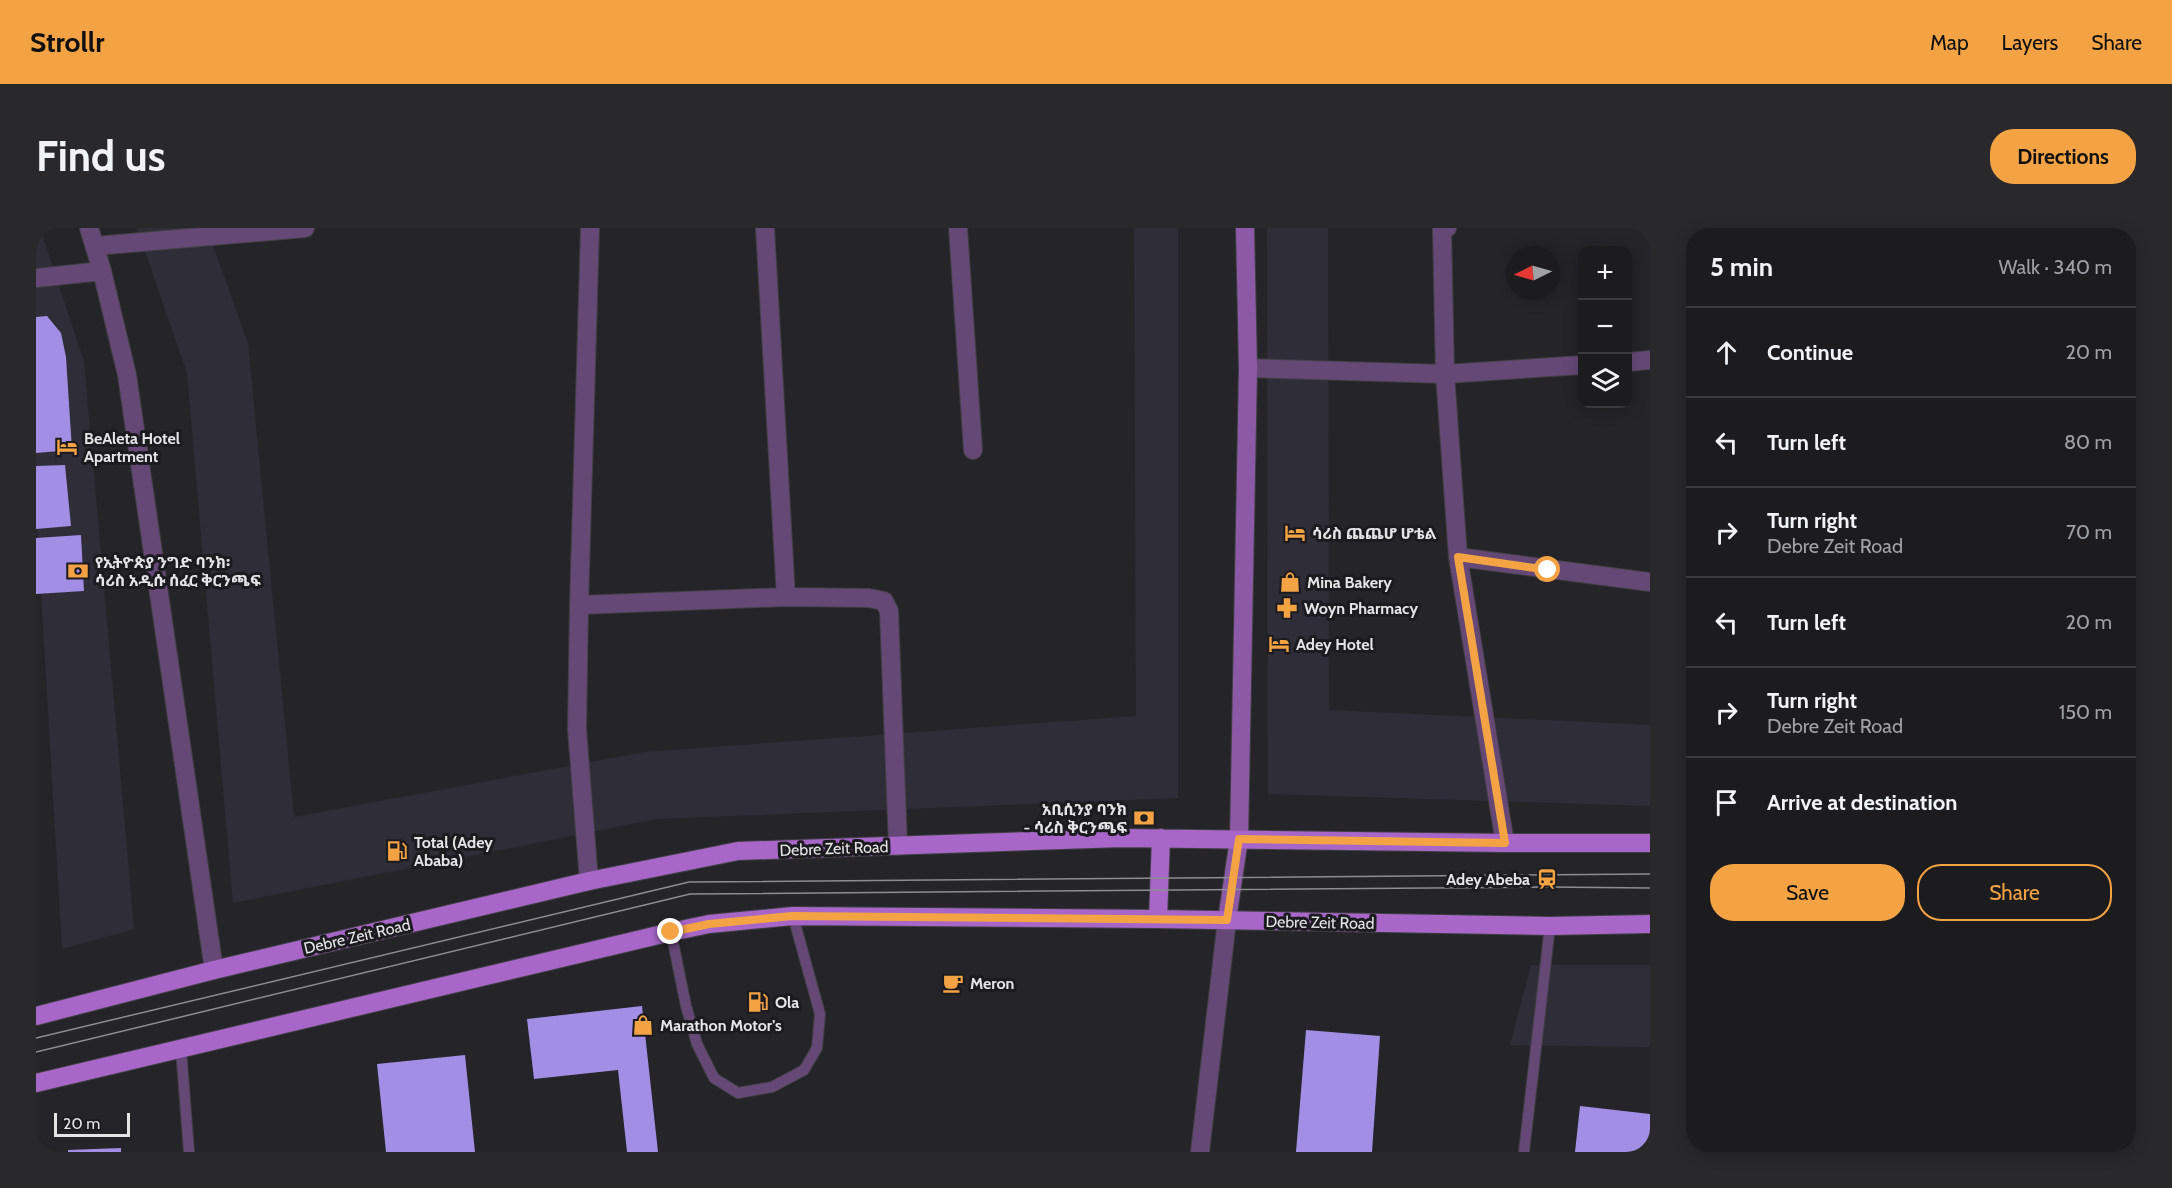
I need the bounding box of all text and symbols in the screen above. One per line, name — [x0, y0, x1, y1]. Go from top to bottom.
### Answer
text: Strollr — [30, 25, 104, 59]
text: Map — [1930, 30, 1969, 55]
text: Layers — [2002, 30, 2058, 55]
text: Share — [2091, 30, 2142, 55]
button: Directions — [1990, 129, 2136, 184]
text: Find us — [36, 130, 165, 182]
north arrow — [1506, 246, 1560, 300]
map controls — [1578, 246, 1632, 408]
button: + — [1578, 246, 1632, 300]
text: 5 min — [1710, 251, 1773, 283]
text: Walk · 340 m — [1998, 255, 2112, 279]
button: − — [1578, 300, 1632, 354]
icon: ahead — [1710, 336, 1743, 369]
text: Continue — [1767, 339, 1853, 366]
text: 20 m — [2066, 340, 2112, 364]
button: layers — [1578, 354, 1632, 408]
icon: left — [1710, 426, 1743, 459]
place label: BeAleta Hotel Apartment — [84, 429, 180, 466]
text: Turn left — [1767, 429, 1846, 456]
text: 80 m — [2064, 430, 2112, 454]
hotel icon: BeAleta Hotel Apartment — [55, 435, 79, 459]
text: Turn right — [1767, 507, 1857, 534]
icon: right — [1710, 516, 1743, 549]
text: 70 m — [2066, 520, 2112, 544]
hotel icon: ሳሪስ ጨጨሆ ሆቴል — [1283, 521, 1307, 545]
place label: ሳሪስ ጨጨሆ ሆቴል — [1312, 524, 1437, 543]
text: Debre Zeit Road — [1767, 534, 1903, 558]
place label: የኢትዮጵያ ንግድ ባንክ፡ ሳሪስ አዲሱ ሰፈር ቅርንጫፍ — [95, 553, 261, 590]
route start — [1534, 556, 1560, 582]
bank icon: የኢትዮጵያ ንግድ ባንክ፡ ሳሪስ አዲሱ ሰፈር ቅርንጫፍ — [66, 559, 90, 583]
shop icon: Mina Bakery — [1278, 570, 1302, 594]
place label: Mina Bakery — [1307, 573, 1392, 592]
pharmacy icon: Woyn Pharmacy — [1275, 596, 1299, 620]
place label: Woyn Pharmacy — [1304, 599, 1418, 618]
icon: left — [1710, 606, 1743, 639]
text: Turn left — [1767, 609, 1846, 636]
text: 20 m — [2066, 610, 2112, 634]
hotel icon: Adey Hotel — [1267, 632, 1291, 656]
place label: Adey Hotel — [1296, 635, 1374, 654]
text: Turn right — [1767, 687, 1857, 714]
icon: right — [1710, 696, 1743, 729]
text: 150 m — [2059, 700, 2112, 724]
text: Debre Zeit Road — [1767, 714, 1903, 738]
icon: arrive — [1710, 786, 1743, 819]
text: Arrive at destination — [1767, 789, 1957, 816]
place label: አቢሲንያ ባንክ - ሳሪስ ቅርንጫፍ — [1024, 800, 1127, 837]
bank icon: አቢሲንያ ባንክ - ሳሪስ ቅርንጫፍ — [1132, 806, 1156, 830]
place label: Total (Adey Ababa) — [414, 833, 493, 870]
street label: Debre Zeit Road — [779, 837, 889, 860]
fuel station icon: Total (Adey Ababa) — [385, 839, 409, 863]
button: Save — [1710, 864, 1905, 921]
button: Share — [1917, 864, 2112, 921]
station icon: Adey Abeba — [1535, 867, 1559, 891]
place label: Adey Abeba — [1446, 870, 1530, 889]
street label: Debre Zeit Road — [1265, 912, 1375, 933]
street label: Debre Zeit Road — [302, 915, 412, 958]
route end — [657, 918, 683, 944]
cafe icon: Meron — [941, 971, 965, 995]
place label: Meron — [970, 974, 1014, 993]
fuel station icon: Ola — [746, 990, 770, 1014]
place label: Ola — [775, 993, 799, 1012]
shop icon: Marathon Motor's — [631, 1013, 655, 1037]
place label: Marathon Motor's — [660, 1016, 782, 1035]
scale bar — [54, 1110, 130, 1138]
text: 20 m — [63, 1114, 100, 1133]

